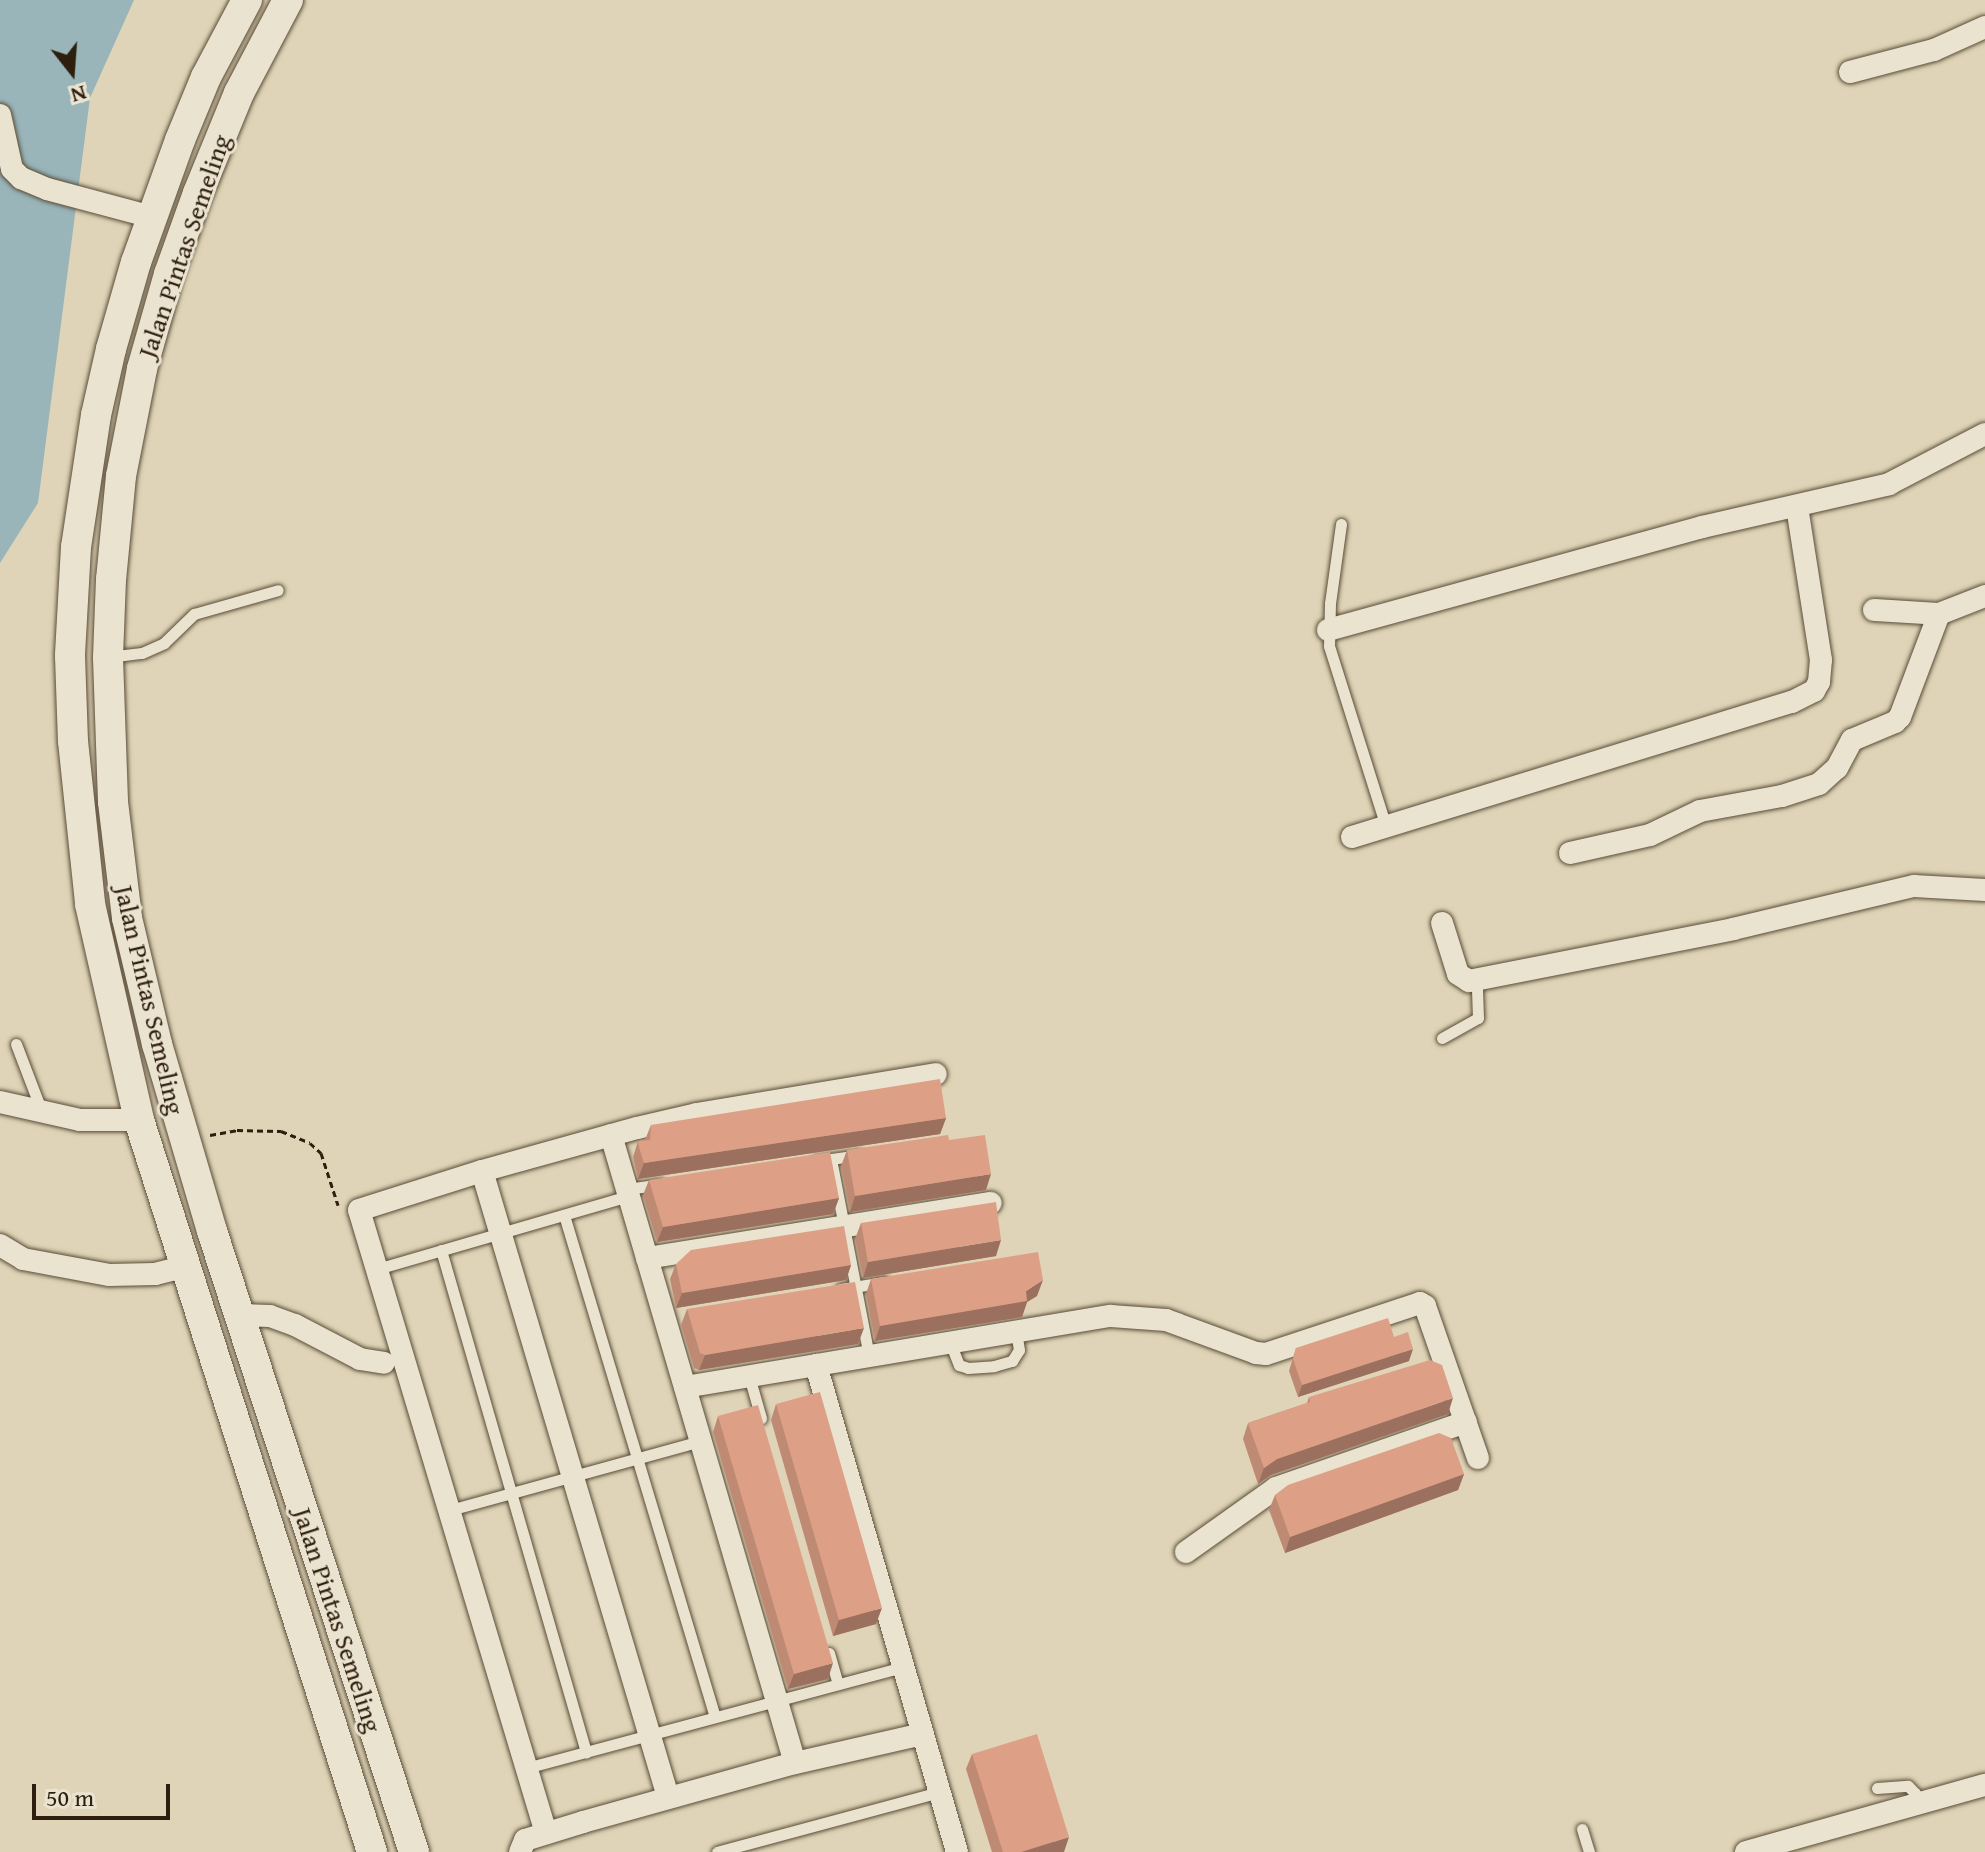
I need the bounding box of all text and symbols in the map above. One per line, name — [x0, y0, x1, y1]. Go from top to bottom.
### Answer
north arrow — [32, 32, 112, 112]
text: N — [67, 77, 91, 112]
street label: Jalan Pintas Semeling — [131, 130, 237, 362]
street label: Jalan Pintas Semeling — [108, 882, 192, 1118]
street label: Jalan Pintas Semeling — [287, 1504, 389, 1736]
scale bar — [36, 1768, 174, 1818]
text: 50 m — [46, 1780, 94, 1815]

